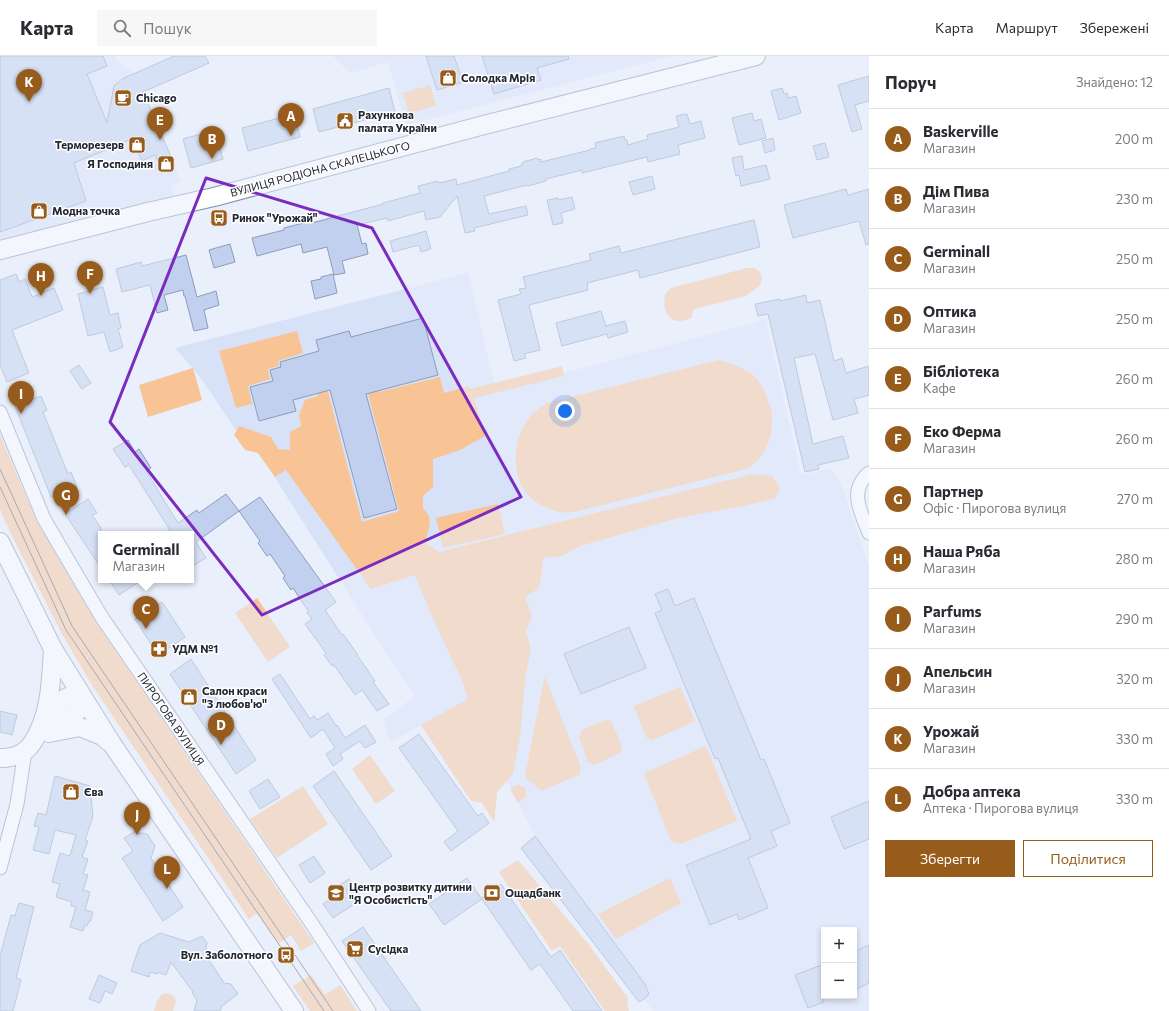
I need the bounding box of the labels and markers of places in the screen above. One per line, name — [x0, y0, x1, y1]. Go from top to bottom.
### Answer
shop icon: Солодка Мрія — [438, 68, 458, 88]
pin: K — [16, 69, 42, 102]
place label: Солодка Мрія — [461, 71, 535, 84]
cafe icon: Chicago — [113, 88, 133, 108]
place label: Chicago — [136, 91, 177, 104]
pin: A — [278, 103, 304, 136]
pin: E — [147, 107, 173, 140]
place label: Рахункова палата України — [358, 108, 437, 134]
public building icon: Рахункова палата України — [335, 111, 355, 131]
pin: B — [199, 126, 225, 159]
shop icon: Терморезерв — [127, 135, 147, 155]
place label: Терморезерв — [55, 138, 124, 151]
shop icon: Я Господиня — [156, 154, 176, 174]
place label: Я Господиня — [87, 157, 153, 170]
shop icon: Модна точка — [29, 201, 49, 221]
place label: Модна точка — [52, 204, 120, 217]
bus stop icon: Ринок "Урожай" — [209, 208, 229, 228]
place label: Ринок "Урожай" — [232, 211, 318, 224]
pin: F — [77, 261, 103, 294]
pin: H — [28, 263, 54, 296]
pin: I — [8, 381, 34, 414]
pin: G — [53, 482, 79, 515]
pin: C — [133, 596, 159, 629]
pharmacy icon: УДМ №1 — [149, 639, 169, 659]
place label: УДМ №1 — [172, 642, 218, 655]
place label: Салон краси "З любов'ю" — [202, 684, 267, 710]
shop icon: Салон краси "З любов'ю" — [179, 687, 199, 707]
pin: D — [208, 712, 234, 745]
shop icon: Єва — [61, 782, 81, 802]
place label: Єва — [84, 785, 104, 798]
pin: J — [124, 802, 150, 835]
pin: L — [154, 856, 180, 889]
place label: Центр розвитку дитини "Я Особистість" — [349, 880, 472, 906]
school or university icon: Центр розвитку дитини "Я Особистість" — [326, 883, 346, 903]
bank icon: Ощадбанк — [482, 883, 502, 903]
place label: Ощадбанк — [505, 886, 562, 899]
supermarket icon: Сусідка — [345, 939, 365, 959]
place label: Сусідка — [368, 942, 409, 955]
bus stop icon: Вул. Заболотного — [276, 945, 296, 965]
place label: Вул. Заболотного — [181, 948, 273, 961]

